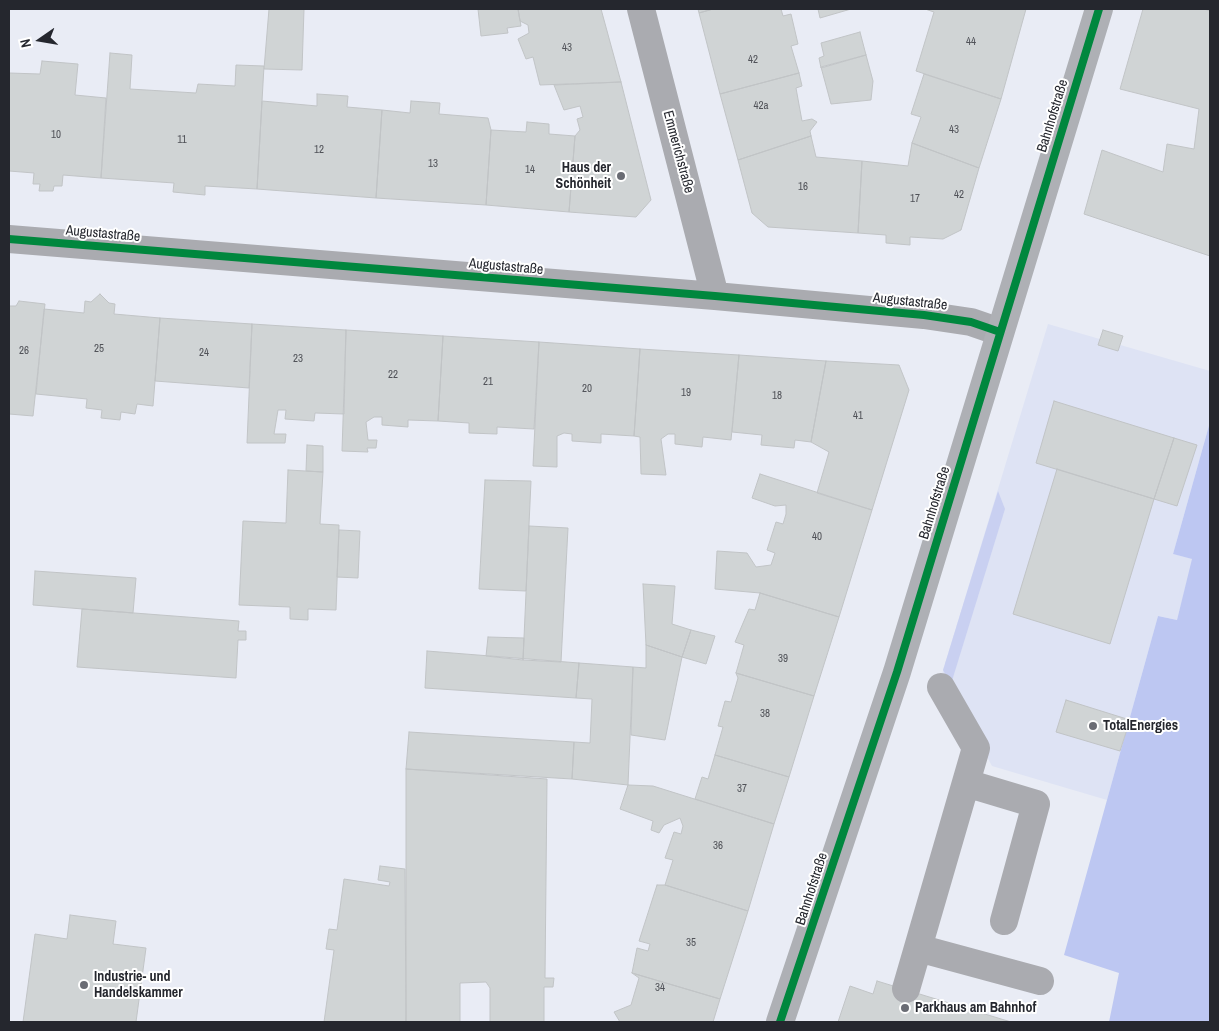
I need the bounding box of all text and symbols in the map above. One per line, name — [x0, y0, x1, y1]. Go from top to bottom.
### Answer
north arrow — [15, 15, 65, 65]
house number: 44 — [966, 35, 976, 49]
text: N — [16, 37, 35, 49]
house number: 43 — [562, 41, 572, 55]
house number: 42 — [748, 53, 758, 67]
street label: Bahnhofstraße — [1034, 78, 1072, 154]
house number: 42a — [753, 99, 769, 113]
street label: Emmerichstraße — [659, 109, 697, 195]
house number: 43 — [949, 123, 959, 137]
house number: 10 — [51, 128, 61, 142]
house number: 11 — [177, 133, 187, 147]
house number: 12 — [314, 143, 324, 157]
house number: 13 — [428, 157, 438, 171]
place label: Haus der Schönheit — [556, 160, 611, 192]
house number: 14 — [525, 163, 535, 177]
marker: Haus der Schönheit — [615, 170, 627, 182]
house number: 16 — [798, 180, 808, 194]
house number: 42 — [954, 188, 964, 202]
house number: 17 — [910, 192, 920, 206]
street label: Augustastraße — [65, 222, 141, 246]
street label: Augustastraße — [468, 255, 544, 279]
street label: Augustastraße — [872, 290, 948, 314]
house number: 25 — [94, 342, 104, 356]
house number: 26 — [19, 344, 29, 358]
house number: 24 — [199, 346, 209, 360]
house number: 23 — [293, 352, 303, 366]
house number: 22 — [388, 368, 398, 382]
house number: 21 — [483, 375, 493, 389]
house number: 20 — [582, 382, 592, 396]
house number: 19 — [681, 386, 691, 400]
house number: 18 — [772, 389, 782, 403]
house number: 41 — [853, 409, 863, 423]
street label: Bahnhofstraße — [916, 465, 954, 541]
house number: 40 — [812, 530, 822, 544]
house number: 39 — [778, 652, 788, 666]
house number: 38 — [760, 707, 770, 721]
place label: TotalEnergies — [1103, 718, 1178, 734]
marker: TotalEnergies — [1087, 720, 1099, 732]
house number: 37 — [737, 782, 747, 796]
house number: 36 — [713, 839, 723, 853]
street label: Bahnhofstraße — [792, 851, 832, 927]
house number: 35 — [686, 936, 696, 950]
place label: Industrie- und Handelskammer — [94, 969, 183, 1002]
marker: Industrie- und Handelskammer — [78, 979, 90, 991]
house number: 34 — [655, 981, 665, 995]
place label: Parkhaus am Bahnhof — [915, 1000, 1036, 1016]
marker: Parkhaus am Bahnhof — [899, 1002, 911, 1014]

